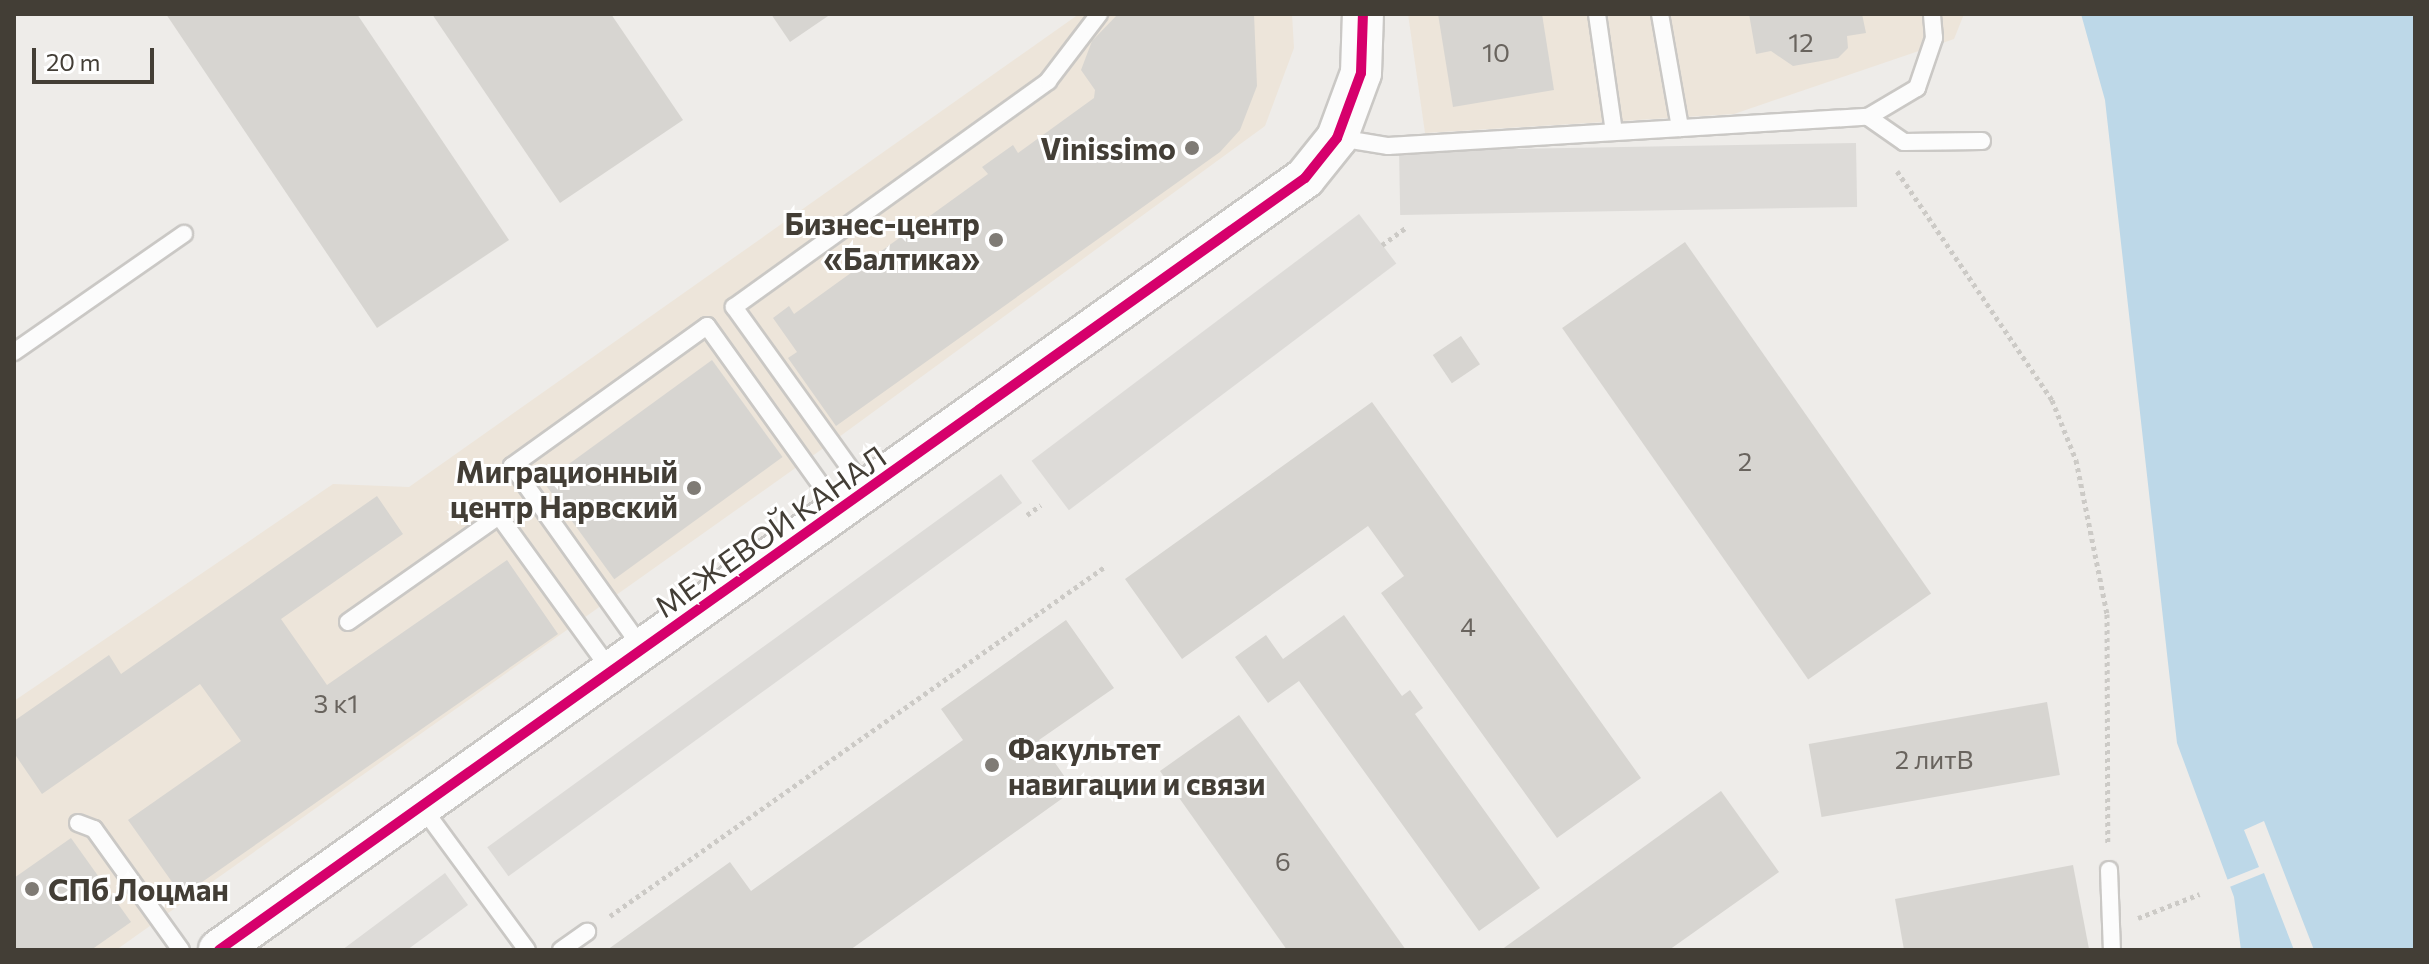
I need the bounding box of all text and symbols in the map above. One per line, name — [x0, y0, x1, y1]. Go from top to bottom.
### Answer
house number: 12 — [1788, 26, 1814, 58]
scale bar — [36, 32, 158, 82]
house number: 10 — [1482, 36, 1510, 68]
text: 20 m — [46, 47, 100, 76]
place label: Vinissimo — [1040, 130, 1176, 166]
marker: Vinissimo — [1183, 139, 1201, 157]
place label: Бизнес-центр «Балтика» — [784, 205, 980, 276]
marker: Бизнес-центр «Балтика» — [987, 231, 1005, 249]
street label: МЕЖЕВОЙ КАНАЛ — [647, 438, 893, 624]
house number: 2 — [1738, 445, 1752, 477]
place label: Миграционный центр Нарвский — [450, 453, 678, 524]
marker: Миграционный центр Нарвский — [685, 479, 703, 497]
house number: 4 — [1460, 610, 1476, 642]
house number: 3 к1 — [314, 687, 358, 719]
place label: Факультет навигации и связи — [1008, 730, 1266, 800]
house number: 2 литВ — [1895, 743, 1973, 775]
marker: Факультет навигации и связи — [983, 756, 1001, 774]
house number: 6 — [1275, 845, 1291, 877]
place label: СПб Лоцман — [48, 871, 229, 907]
marker: СПб Лоцман — [23, 880, 41, 898]

